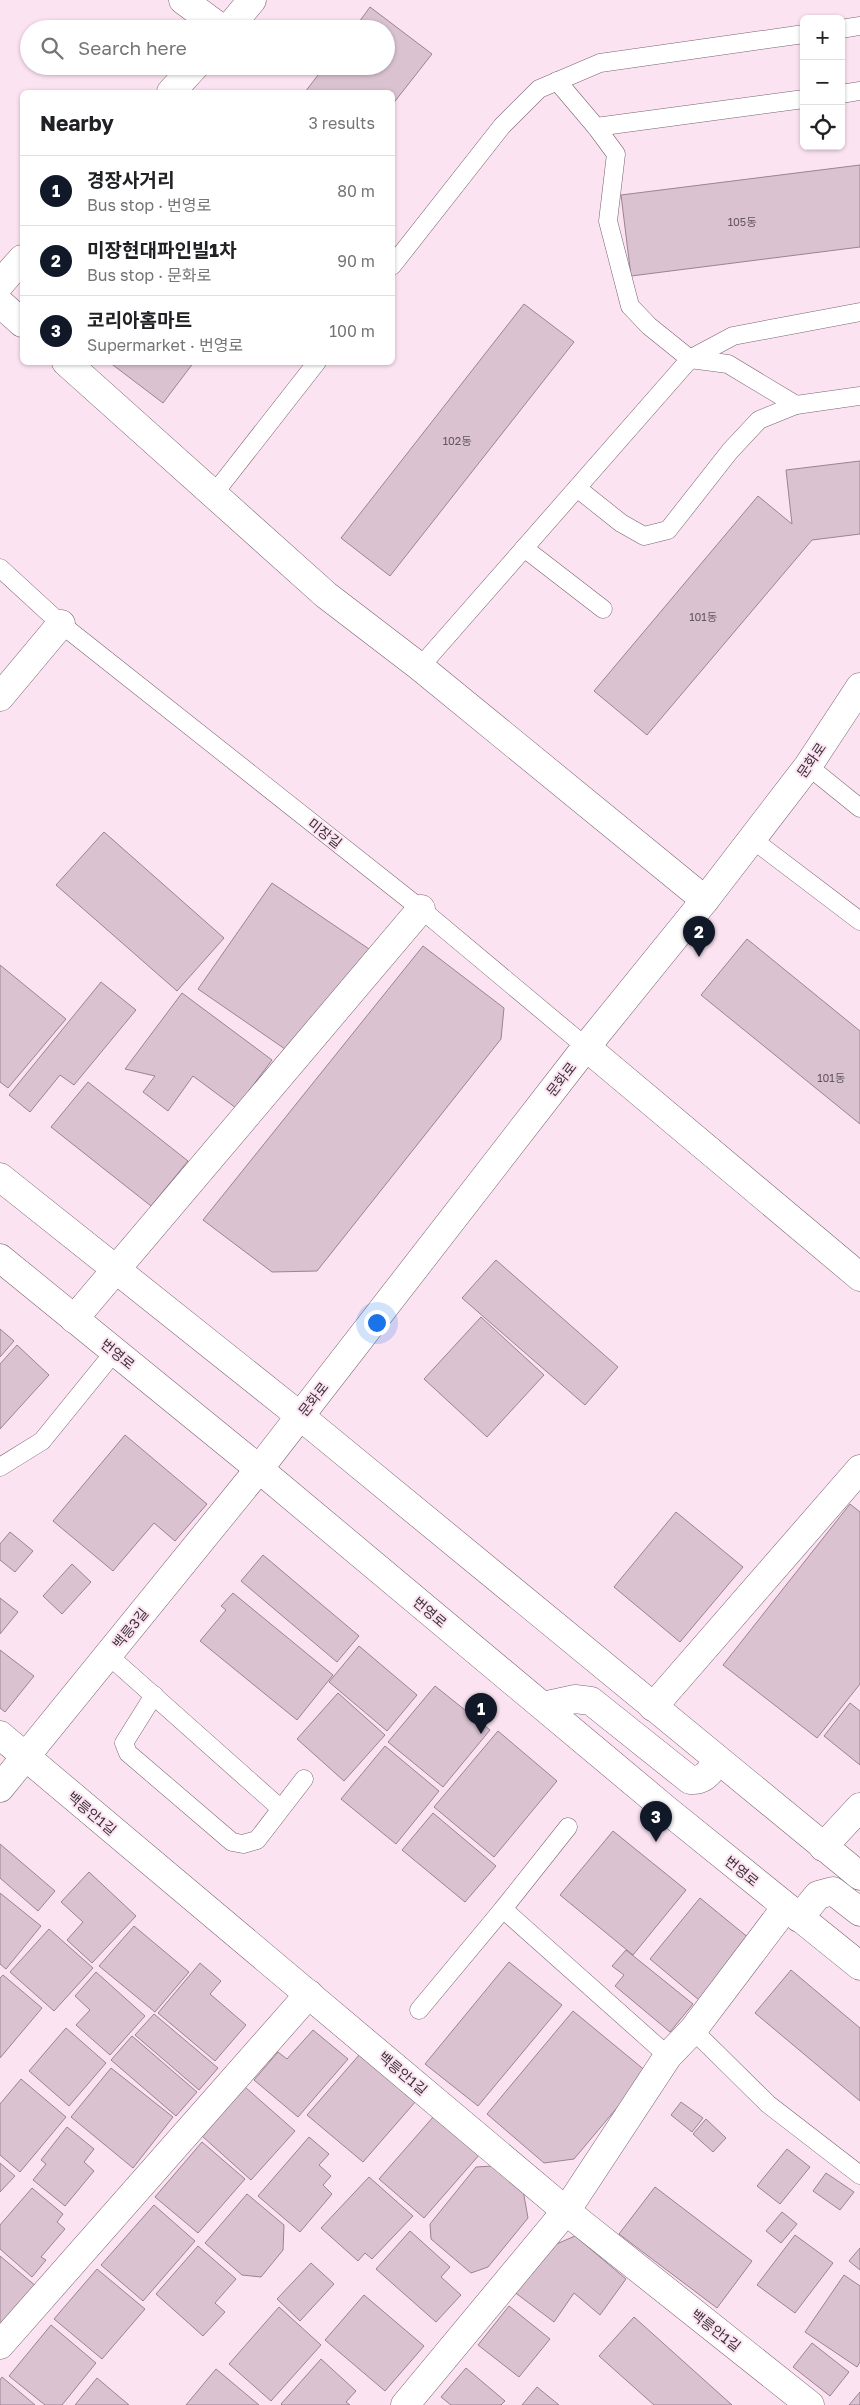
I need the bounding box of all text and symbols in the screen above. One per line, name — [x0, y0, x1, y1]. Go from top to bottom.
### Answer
map controls — [800, 15, 845, 150]
button: + — [800, 15, 845, 60]
search box — [20, 20, 395, 75]
icon: search — [38, 34, 66, 62]
text: Search here — [78, 36, 187, 59]
button: − — [800, 60, 845, 105]
button: locate — [800, 105, 845, 150]
text: Nearby — [40, 110, 114, 136]
text: 3 results — [308, 113, 375, 133]
text: 경장사거리 — [87, 168, 174, 191]
text: 1 — [52, 181, 60, 201]
text: 80 m — [337, 181, 375, 201]
text: Bus stop · 번영로 — [87, 195, 211, 215]
house number: 105동 — [728, 215, 756, 228]
text: 미장현대파인빌1차 — [87, 238, 237, 261]
text: 2 — [51, 251, 61, 271]
text: 90 m — [337, 251, 375, 271]
text: Bus stop · 문화로 — [87, 265, 211, 285]
text: 코리아홈마트 — [87, 308, 192, 331]
text: 3 — [51, 321, 61, 341]
text: 100 m — [329, 321, 375, 341]
text: Supermarket · 번영로 — [87, 335, 243, 355]
house number: 102동 — [443, 434, 471, 447]
house number: 101동 — [689, 610, 717, 623]
street label: 문화로 — [793, 739, 829, 781]
street label: 미장길 — [305, 814, 345, 852]
pin: 2 — [683, 916, 715, 957]
street label: 문화로 — [542, 1058, 580, 1099]
house number: 101동 — [817, 1071, 845, 1084]
your location — [364, 1310, 390, 1336]
street label: 번영로 — [98, 1335, 138, 1373]
street label: 문화로 — [294, 1378, 332, 1419]
street label: 번영로 — [410, 1593, 450, 1631]
street label: 백릉3길 — [109, 1604, 151, 1652]
pin: 1 — [465, 1693, 497, 1734]
street label: 백릉안1길 — [64, 1788, 120, 1838]
pin: 3 — [640, 1801, 672, 1842]
street label: 번영로 — [722, 1852, 762, 1890]
street label: 백릉안1길 — [375, 2048, 431, 2098]
street label: 백릉안1길 — [688, 2305, 744, 2355]

